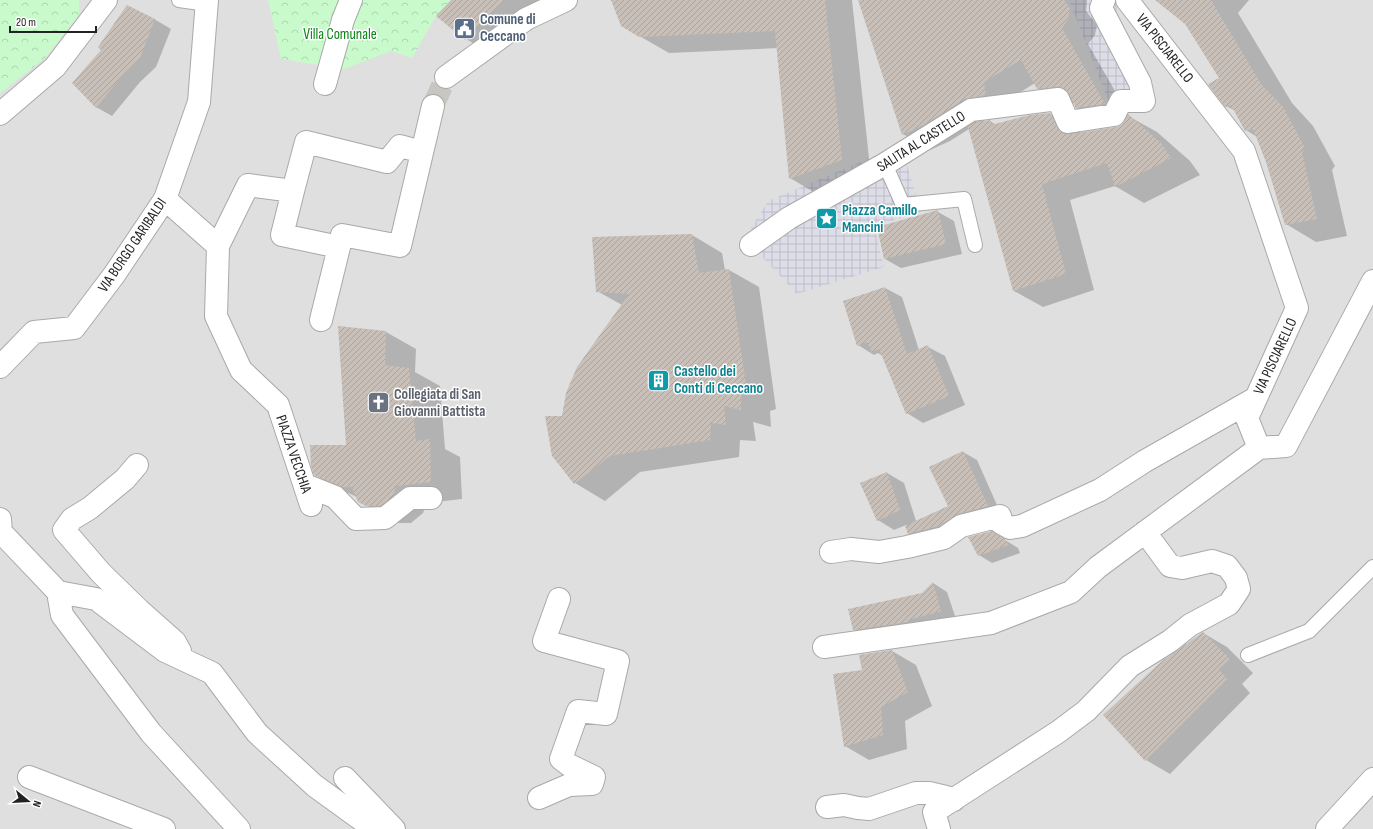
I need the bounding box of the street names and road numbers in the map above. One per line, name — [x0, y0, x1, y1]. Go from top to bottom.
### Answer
street label: VIA PISCIARELLO — [1132, 10, 1197, 87]
street label: SALITA AL CASTELLO — [874, 107, 969, 176]
street label: VIA BORGO GARIBALDI — [94, 194, 171, 296]
street label: VIA PISCIARELLO — [1249, 315, 1301, 398]
street label: PIAZZA VECCHIA — [271, 413, 316, 496]

